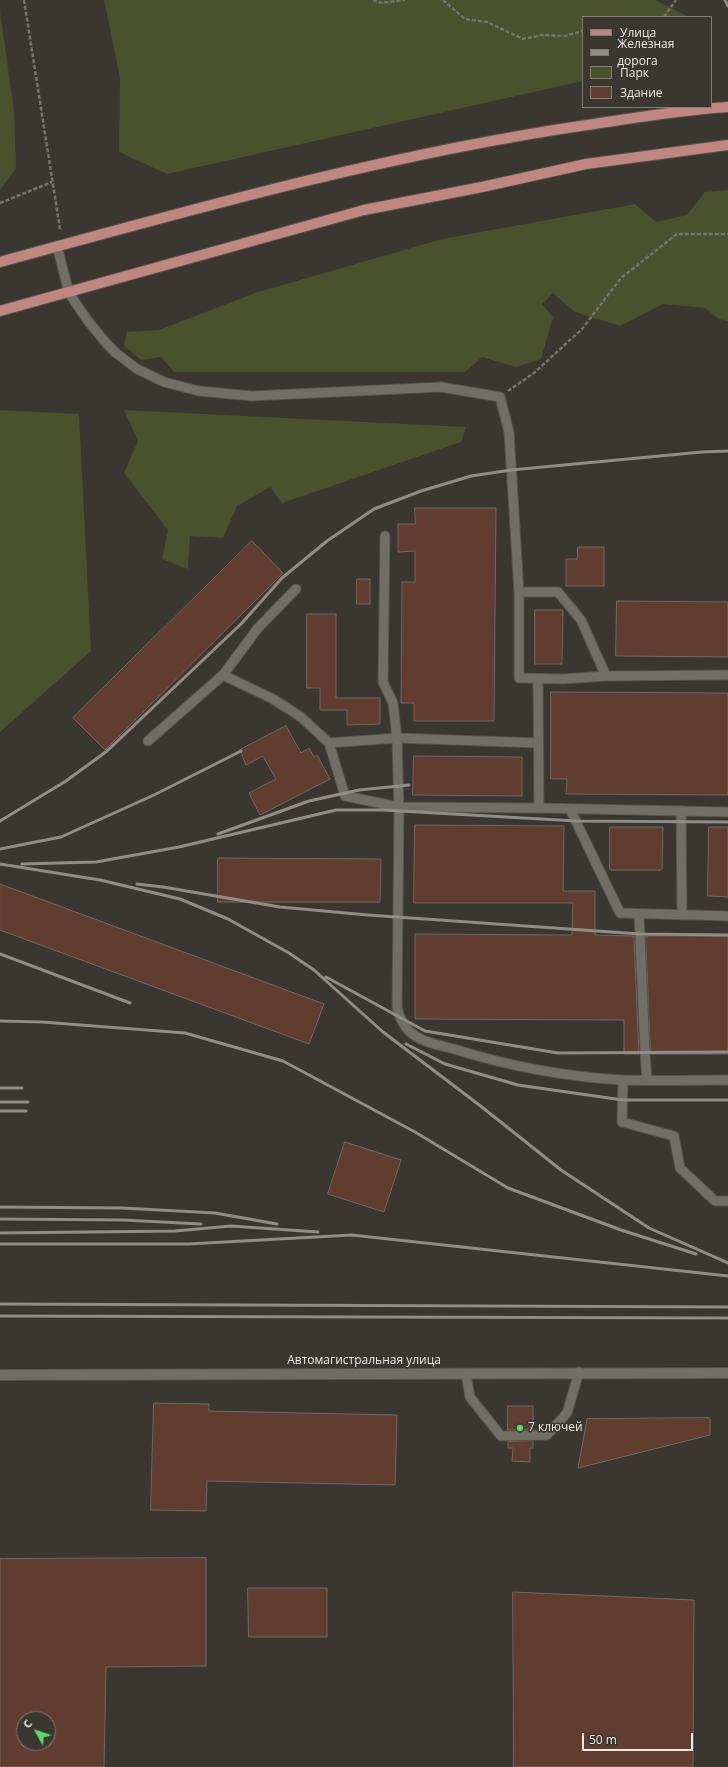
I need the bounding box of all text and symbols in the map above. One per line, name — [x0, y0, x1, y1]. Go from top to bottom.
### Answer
legend — [582, 16, 712, 108]
text: Улица — [620, 24, 656, 41]
text: Железная дорога — [617, 35, 674, 69]
text: Парк — [620, 64, 649, 81]
text: Здание — [620, 84, 663, 101]
street label: Автомагистральная улица — [287, 1354, 441, 1368]
place label: 7 ключей — [528, 1421, 583, 1435]
marker: 7 ключей — [515, 1423, 525, 1433]
north arrow — [16, 1711, 56, 1751]
text: С — [19, 1716, 35, 1731]
scale bar — [584, 1725, 695, 1751]
text: 50 m — [589, 1731, 617, 1748]

